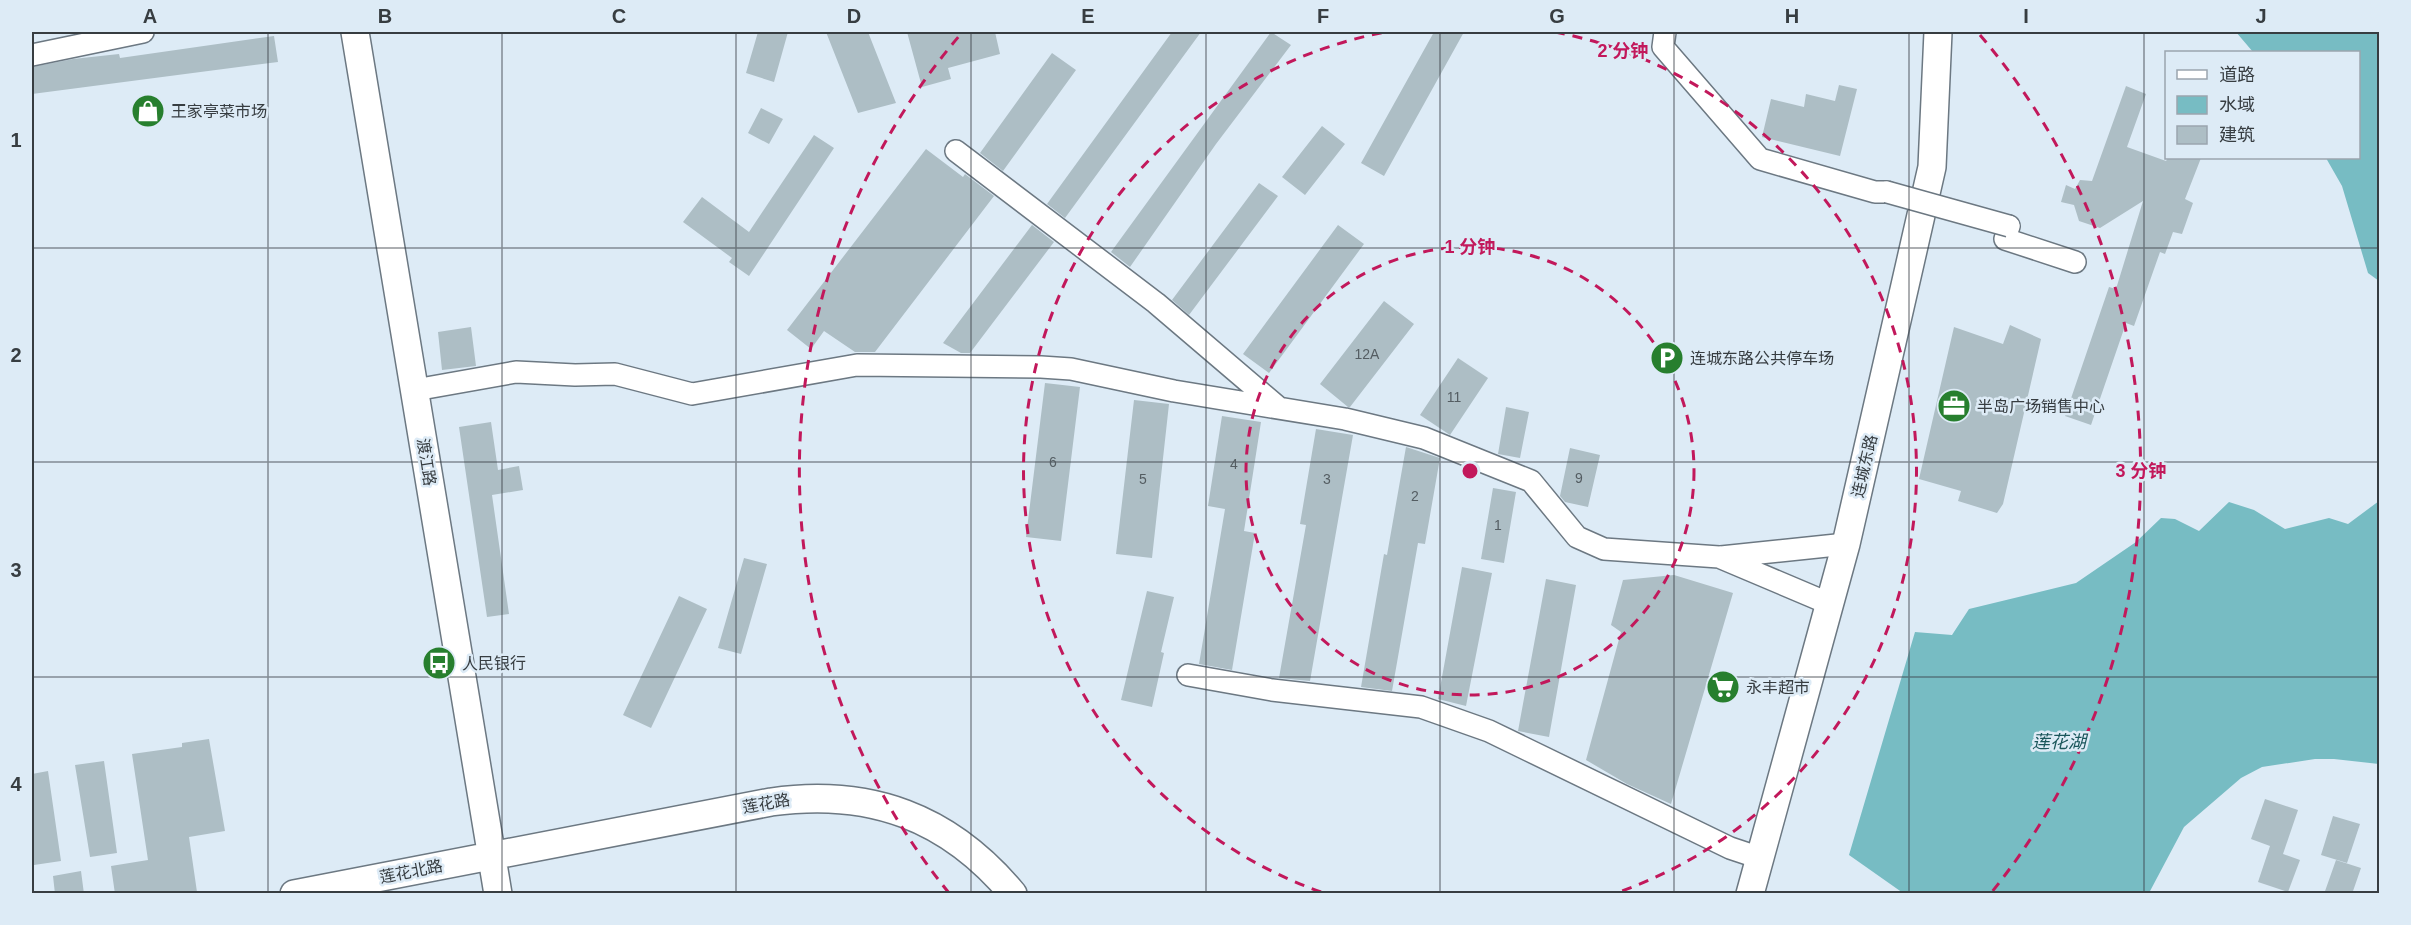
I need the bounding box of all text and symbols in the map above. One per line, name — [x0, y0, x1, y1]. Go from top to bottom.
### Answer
text: A — [143, 5, 157, 27]
text: B — [378, 5, 392, 27]
text: C — [612, 5, 626, 27]
text: D — [847, 5, 861, 27]
text: E — [1081, 5, 1095, 27]
text: F — [1317, 5, 1329, 27]
text: G — [1549, 5, 1565, 27]
text: H — [1785, 5, 1799, 27]
text: I — [2023, 5, 2029, 27]
text: J — [2255, 5, 2267, 27]
text: 2 分钟 — [1597, 41, 1649, 61]
legend — [2165, 51, 2360, 159]
text: 道路 — [2219, 65, 2255, 85]
shop icon: 王家亭菜市场 — [130, 93, 166, 129]
text: 水域 — [2219, 95, 2255, 115]
place label: 王家亭菜市场 — [171, 103, 267, 120]
text: 建筑 — [2219, 125, 2255, 145]
text: 1 — [10, 129, 22, 151]
text: 1 分钟 — [1444, 237, 1496, 257]
parking icon: 连城东路公共停车场 — [1649, 340, 1685, 376]
text: 2 — [10, 344, 22, 366]
house number: 12A — [1355, 346, 1380, 362]
place label: 连城东路公共停车场 — [1690, 350, 1834, 367]
office icon: 半岛广场销售中心 — [1936, 388, 1972, 424]
house number: 11 — [1447, 389, 1461, 405]
place label: 半岛广场销售中心 — [1977, 398, 2105, 415]
street label: 连城东路 — [1849, 433, 1880, 499]
street label: 渡江路 — [414, 437, 439, 487]
house number: 6 — [1049, 454, 1057, 470]
house number: 4 — [1230, 456, 1238, 472]
centre of rings — [1460, 461, 1480, 481]
text: 3 分钟 — [2115, 461, 2167, 481]
house number: 9 — [1575, 470, 1583, 486]
house number: 5 — [1139, 471, 1147, 487]
house number: 3 — [1323, 471, 1331, 487]
house number: 2 — [1411, 488, 1419, 504]
house number: 1 — [1494, 517, 1502, 533]
text: 3 — [10, 559, 22, 581]
bus stop icon: 人民银行 — [421, 645, 457, 681]
place label: 人民银行 — [462, 655, 526, 672]
supermarket icon: 永丰超市 — [1705, 669, 1741, 705]
place label: 永丰超市 — [1746, 679, 1810, 696]
water label: 莲花湖 — [2032, 732, 2089, 752]
text: 4 — [10, 773, 22, 795]
street label: 莲花路 — [741, 791, 791, 816]
street label: 莲花北路 — [378, 857, 444, 886]

